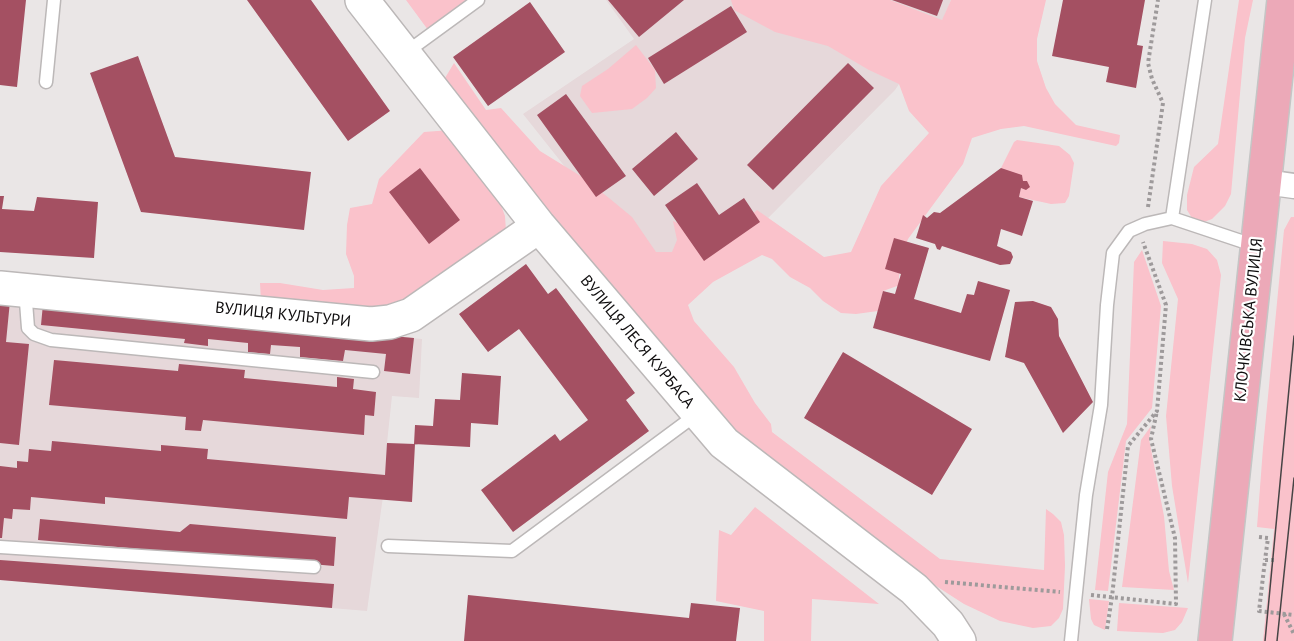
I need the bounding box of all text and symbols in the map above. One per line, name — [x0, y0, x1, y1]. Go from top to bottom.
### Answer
street label: КЛОЧКІВСЬКА ВУЛИЦЯ — [1231, 237, 1267, 403]
street label: ВУЛИЦЯ ЛЕСЯ КУРБАСА — [576, 272, 698, 412]
street label: ВУЛИЦЯ КУЛЬТУРИ — [214, 298, 352, 332]

